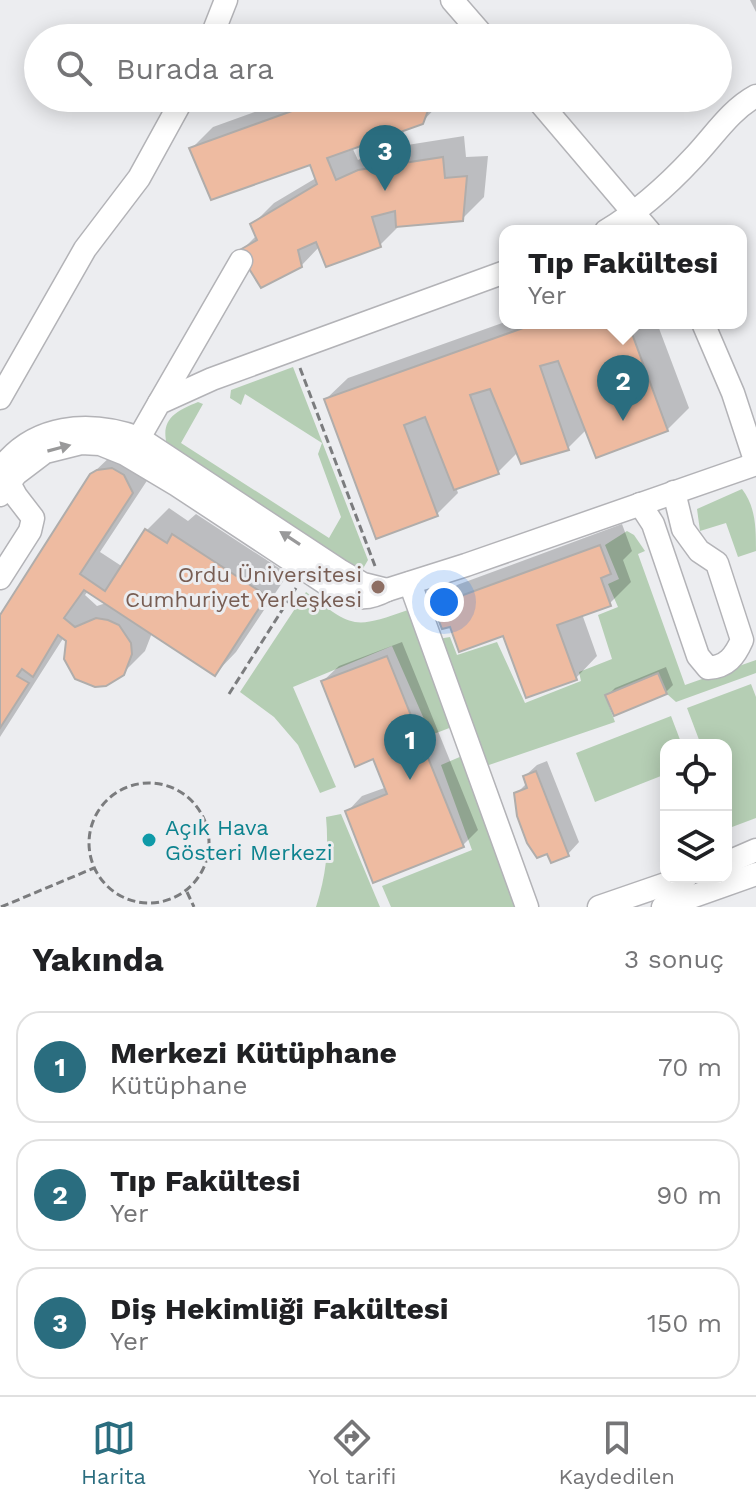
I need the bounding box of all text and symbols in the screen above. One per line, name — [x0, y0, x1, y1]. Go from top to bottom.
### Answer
search box — [24, 24, 732, 112]
icon: search — [52, 46, 96, 90]
text: Burada ara — [116, 51, 274, 86]
pin: 3 — [359, 125, 411, 191]
popup — [499, 225, 747, 329]
text: Tıp Fakültesi — [528, 245, 718, 280]
text: Yer — [528, 280, 566, 310]
pin: 2 — [597, 355, 649, 421]
one-way arrow — [47, 441, 72, 453]
one-way arrow — [280, 531, 301, 546]
place label: Ordu Üniversitesi Cumhuriyet Yerleşkesi — [125, 562, 362, 612]
marker: Ordu Üniversitesi Cumhuriyet Yerleşkesi — [369, 578, 387, 596]
your location — [424, 582, 464, 622]
pin: 1 — [384, 714, 436, 780]
map controls — [660, 739, 732, 883]
button: locate — [660, 739, 732, 811]
button: layers — [660, 811, 732, 883]
place label: Açık Hava Gösteri Merkezi — [165, 815, 333, 865]
marker: Açık Hava Gösteri Merkezi — [140, 831, 158, 849]
text: Yakında — [32, 939, 164, 979]
text: 3 sonuç — [624, 944, 724, 974]
text: Merkezi Kütüphane — [110, 1035, 397, 1070]
text: 1 — [54, 1052, 66, 1082]
text: 70 m — [658, 1052, 722, 1082]
text: Kütüphane — [110, 1070, 248, 1100]
text: Tıp Fakültesi — [110, 1163, 301, 1198]
text: 2 — [52, 1180, 68, 1210]
text: 90 m — [656, 1180, 722, 1210]
text: Yer — [110, 1198, 149, 1228]
text: Diş Hekimliği Fakültesi — [110, 1291, 449, 1326]
text: 3 — [52, 1308, 68, 1338]
text: 150 m — [647, 1308, 722, 1338]
text: Yer — [110, 1326, 149, 1356]
tab: Harita — [81, 1416, 146, 1489]
tab: Yol tarifi — [308, 1416, 396, 1489]
tab: Kaydedilen — [558, 1416, 675, 1489]

